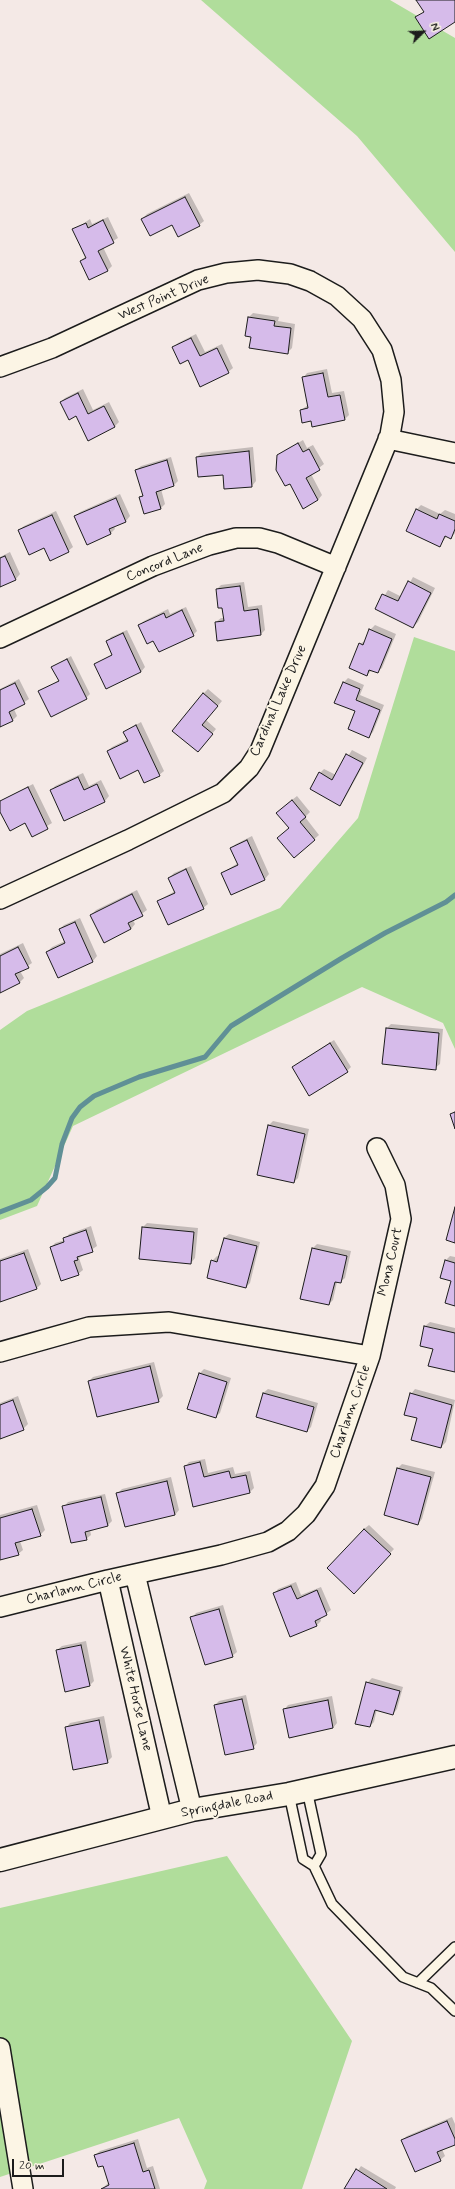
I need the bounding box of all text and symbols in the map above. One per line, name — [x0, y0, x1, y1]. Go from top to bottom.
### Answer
north arrow — [403, 12, 443, 52]
text: N — [426, 21, 442, 33]
street label: West Point Drive — [116, 271, 212, 325]
street label: Concord Lane — [124, 540, 206, 586]
street label: Cardinal Lake Drive — [247, 643, 311, 759]
street label: Mona Court — [375, 1226, 407, 1298]
street label: Charlann Circle — [327, 1363, 375, 1461]
street label: Charlann Circle — [24, 1569, 124, 1609]
street label: White Horse Lane — [115, 1645, 155, 1753]
street label: Springdale Road — [180, 1788, 274, 1822]
scale bar — [14, 2151, 66, 2177]
text: 20 m — [19, 2158, 45, 2174]

